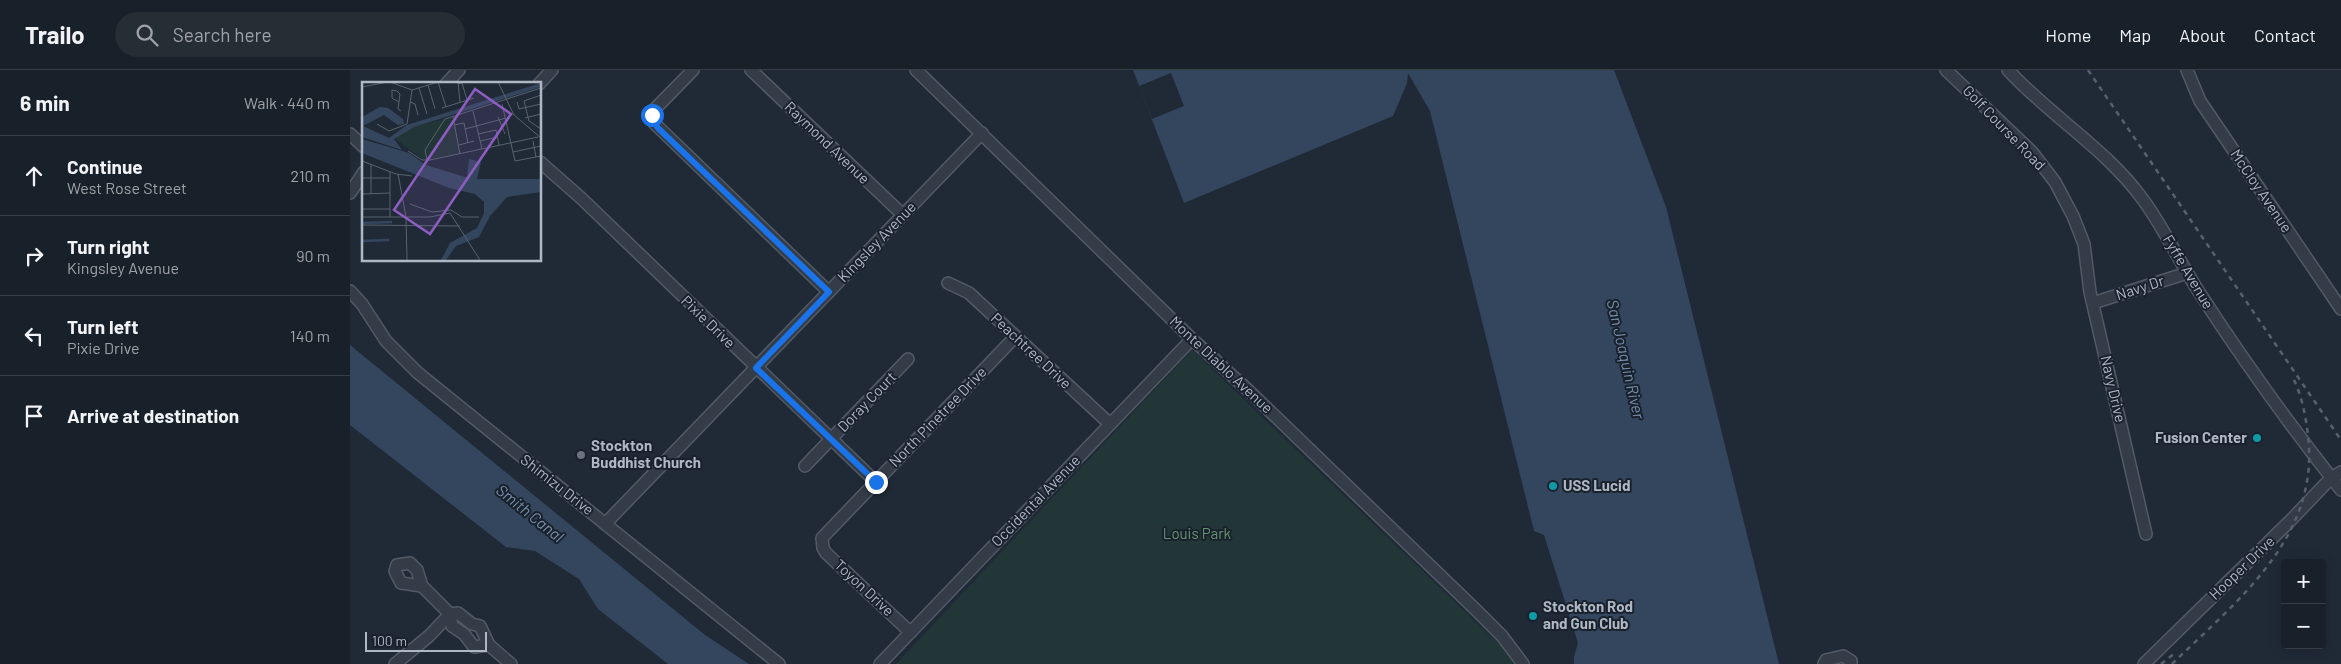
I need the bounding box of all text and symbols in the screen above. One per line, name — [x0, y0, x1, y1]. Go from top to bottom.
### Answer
search box — [115, 12, 465, 57]
text: Trailo — [25, 20, 85, 49]
icon: search — [133, 21, 161, 49]
text: Search here — [173, 23, 272, 46]
text: Home — [2045, 24, 2091, 46]
text: Map — [2119, 24, 2151, 46]
text: About — [2179, 24, 2226, 46]
text: Contact — [2254, 24, 2316, 46]
street label: Golf Course Road — [1960, 81, 2050, 174]
inset map — [362, 82, 541, 261]
text: 6 min — [20, 90, 70, 115]
text: Walk · 440 m — [244, 93, 330, 112]
street label: Raymond Avenue — [782, 97, 874, 187]
route start — [641, 104, 664, 127]
street label: McCloy Avenue — [2227, 145, 2296, 235]
text: Continue — [67, 155, 143, 178]
icon: ahead — [20, 162, 48, 190]
text: 210 m — [291, 166, 330, 185]
text: West Rose Street — [67, 178, 187, 197]
street label: Kingsley Avenue — [833, 197, 919, 285]
street label: Fyffe Avenue — [2160, 231, 2218, 312]
text: Turn right — [67, 235, 149, 258]
icon: right — [20, 242, 48, 270]
text: 90 m — [296, 246, 330, 265]
text: Kingsley Avenue — [67, 258, 179, 277]
street label: Navy Dr — [2113, 271, 2167, 303]
street label: Pixie Drive — [678, 291, 739, 351]
water label: San Joaquin River — [1604, 297, 1650, 422]
street label: Peachtree Drive — [988, 308, 1076, 392]
street label: Monte Diablo Avenue — [1166, 312, 1277, 417]
text: Turn left — [67, 315, 138, 338]
icon: left — [20, 322, 48, 350]
text: 140 m — [290, 326, 330, 345]
text: Pixie Drive — [67, 338, 140, 357]
street label: Navy Drive — [2098, 354, 2130, 424]
street label: North Pinetree Drive — [885, 362, 990, 470]
street label: Doray Court — [833, 367, 899, 435]
icon: arrive — [20, 402, 48, 430]
text: Arrive at destination — [67, 404, 239, 427]
place label: Fusion Center — [2155, 428, 2247, 446]
marker: Fusion Center — [2251, 432, 2263, 444]
place label: Stockton Buddhist Church — [591, 436, 701, 471]
marker: Stockton Buddhist Church — [575, 449, 587, 461]
street label: Shimizu Drive — [517, 450, 598, 518]
street label: Occidental Avenue — [987, 451, 1084, 550]
route end — [865, 471, 888, 494]
place label: USS Lucid — [1563, 476, 1630, 494]
water label: Smith Canal — [493, 480, 568, 546]
marker: USS Lucid — [1547, 480, 1559, 492]
park label: Louis Park — [1163, 524, 1232, 542]
street label: Hooper Drive — [2205, 532, 2278, 603]
street label: Toyon Drive — [831, 555, 898, 619]
map controls — [2281, 559, 2326, 649]
button: + — [2281, 559, 2326, 604]
place label: Stockton Rod and Gun Club — [1543, 597, 1633, 632]
button: − — [2281, 604, 2326, 649]
marker: Stockton Rod and Gun Club — [1527, 610, 1539, 622]
scale bar — [365, 629, 488, 652]
text: 100 m — [372, 632, 407, 649]

